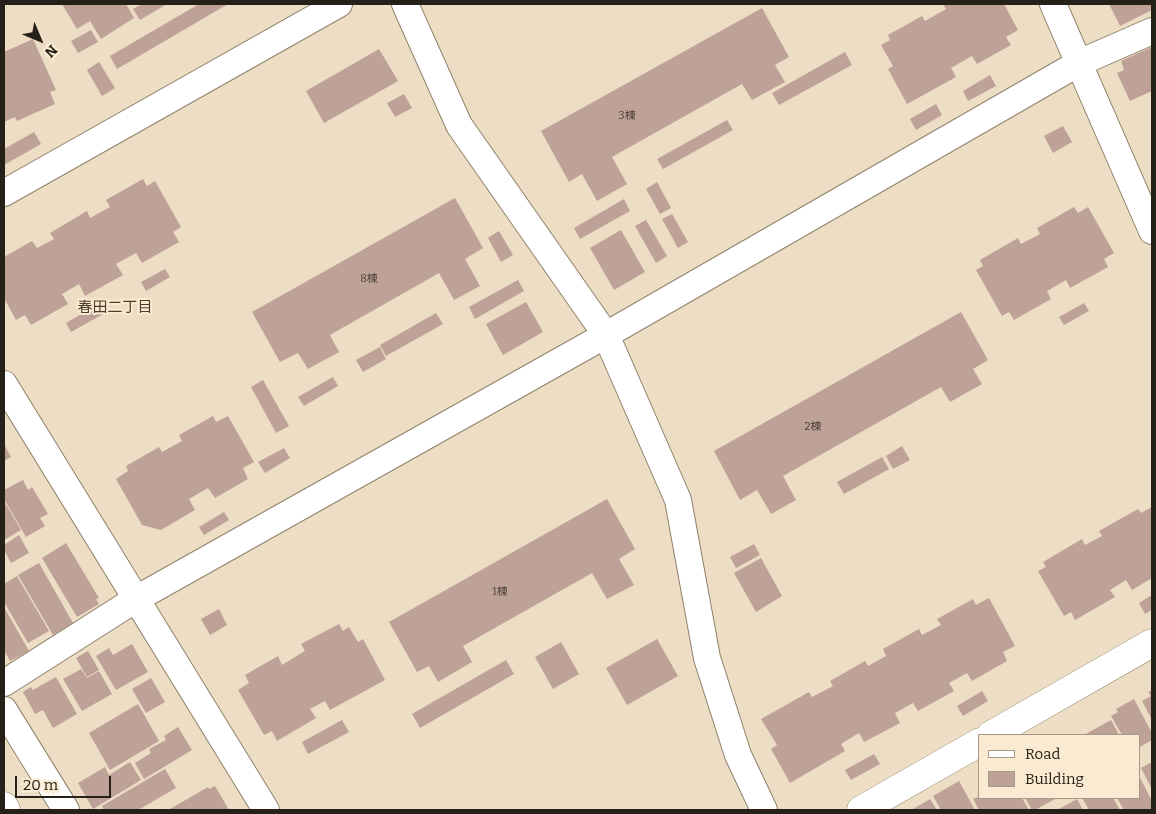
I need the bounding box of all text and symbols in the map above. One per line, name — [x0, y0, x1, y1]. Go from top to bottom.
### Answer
north arrow — [15, 15, 65, 65]
text: N — [41, 41, 61, 61]
house number: 3棟 — [618, 109, 636, 123]
house number: 8棟 — [360, 272, 378, 286]
district label: 春田二丁目 — [78, 299, 152, 317]
house number: 2棟 — [805, 420, 821, 434]
house number: 1棟 — [492, 585, 508, 599]
legend — [978, 734, 1141, 799]
text: Road — [1025, 745, 1060, 763]
scale bar — [18, 766, 114, 798]
text: Building — [1025, 770, 1084, 788]
text: 20 m — [23, 776, 58, 794]

